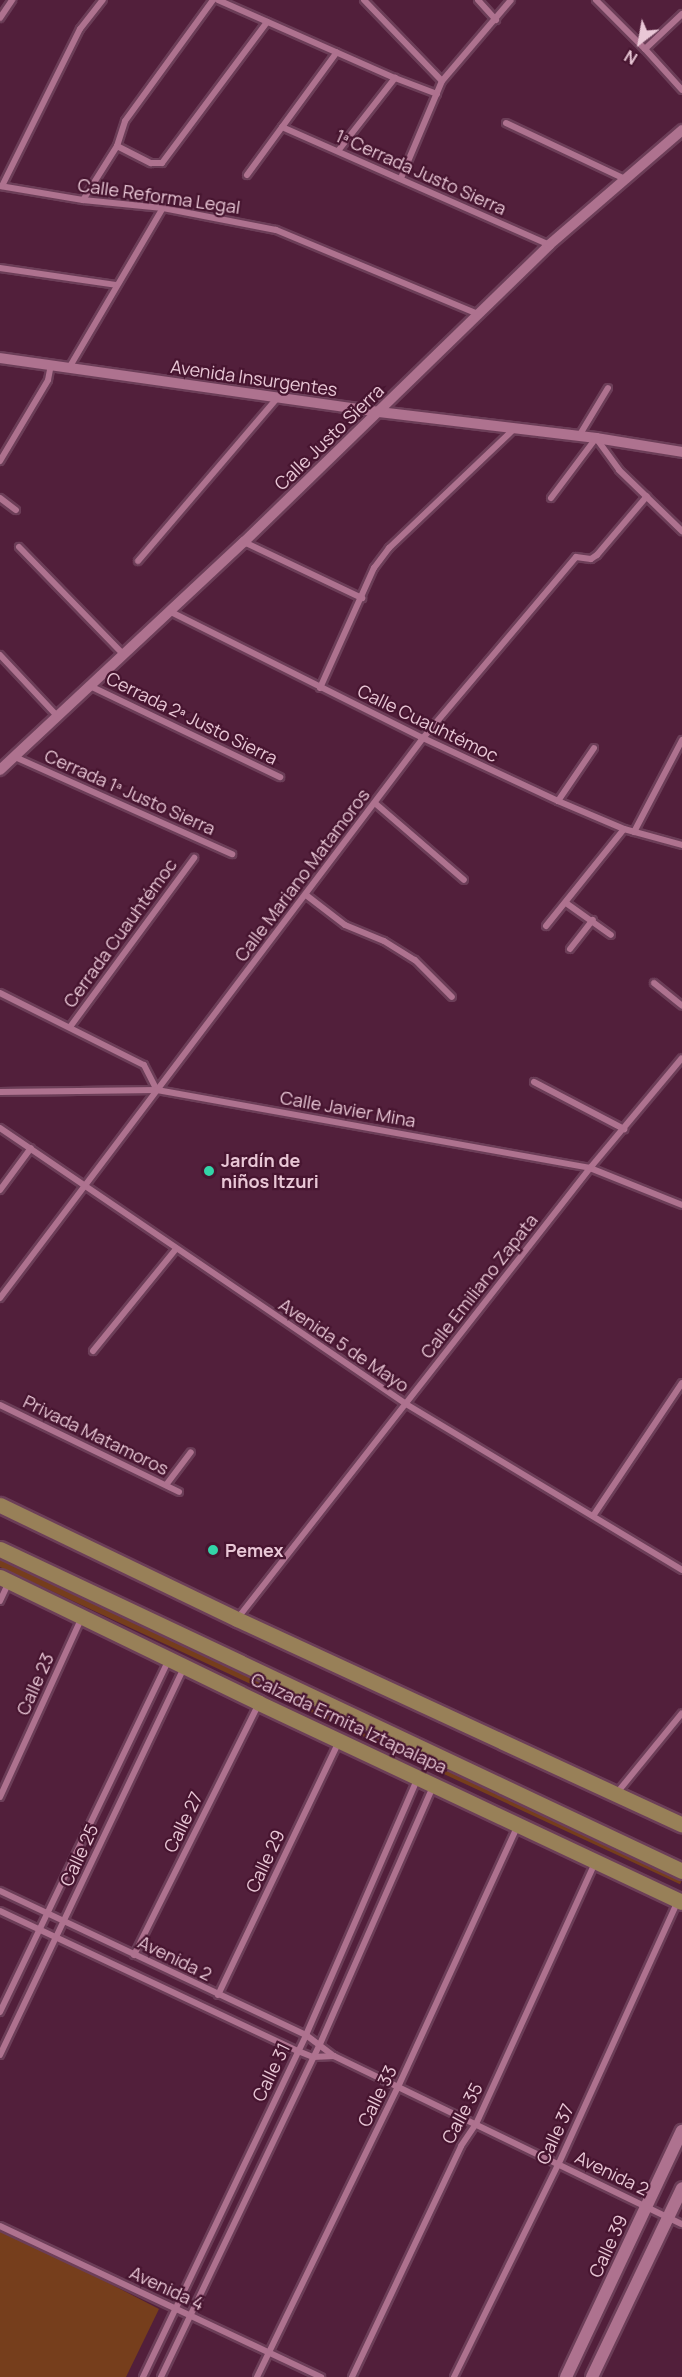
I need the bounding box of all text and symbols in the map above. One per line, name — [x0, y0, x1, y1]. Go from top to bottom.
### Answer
north arrow — [610, 12, 670, 72]
text: N — [620, 45, 641, 70]
street label: 1ª Cerrada Justo Sierra — [332, 125, 510, 219]
street label: Calle Reforma Legal — [76, 174, 242, 218]
street label: Avenida Insurgentes — [169, 356, 339, 400]
street label: Calle Justo Sierra — [270, 379, 388, 495]
street label: Cerrada 2ª Justo Sierra — [103, 667, 281, 769]
street label: Calle Cuauhtémoc — [354, 680, 502, 766]
street label: Cerrada 1ª Justo Sierra — [41, 745, 219, 839]
street label: Calle Mariano Matamoros — [230, 784, 374, 966]
street label: Cerrada Cuauhtémoc — [59, 854, 181, 1012]
street label: Calle Javier Mina — [278, 1086, 418, 1132]
place label: Jardín de niños Itzuri — [221, 1150, 319, 1192]
marker: Jardín de niños Itzuri — [202, 1164, 216, 1178]
street label: Calle Emiliano Zapata — [416, 1209, 542, 1363]
street label: Avenida 5 de Mayo — [275, 1294, 413, 1396]
street label: Privada Matamoros — [20, 1390, 172, 1480]
place label: Pemex — [225, 1539, 283, 1561]
marker: Pemex — [206, 1543, 220, 1557]
street label: Calle 23 — [12, 1650, 58, 1718]
street label: Calzada Ermita Iztapalapa — [248, 1668, 450, 1778]
street label: Calle 27 — [159, 1788, 207, 1856]
street label: Calle 25 — [55, 1821, 103, 1889]
street label: Calle 29 — [241, 1826, 289, 1896]
street label: Avenida 2 — [135, 1931, 215, 1985]
street label: Calle 31 — [248, 2039, 294, 2105]
street label: Calle 33 — [353, 2062, 401, 2130]
street label: Calle 35 — [437, 2079, 487, 2147]
street label: Calle 37 — [532, 2100, 578, 2168]
street label: Avenida 2 — [572, 2146, 652, 2200]
street label: Calle 39 — [584, 2211, 632, 2281]
street label: Avenida 4 — [126, 2261, 208, 2315]

